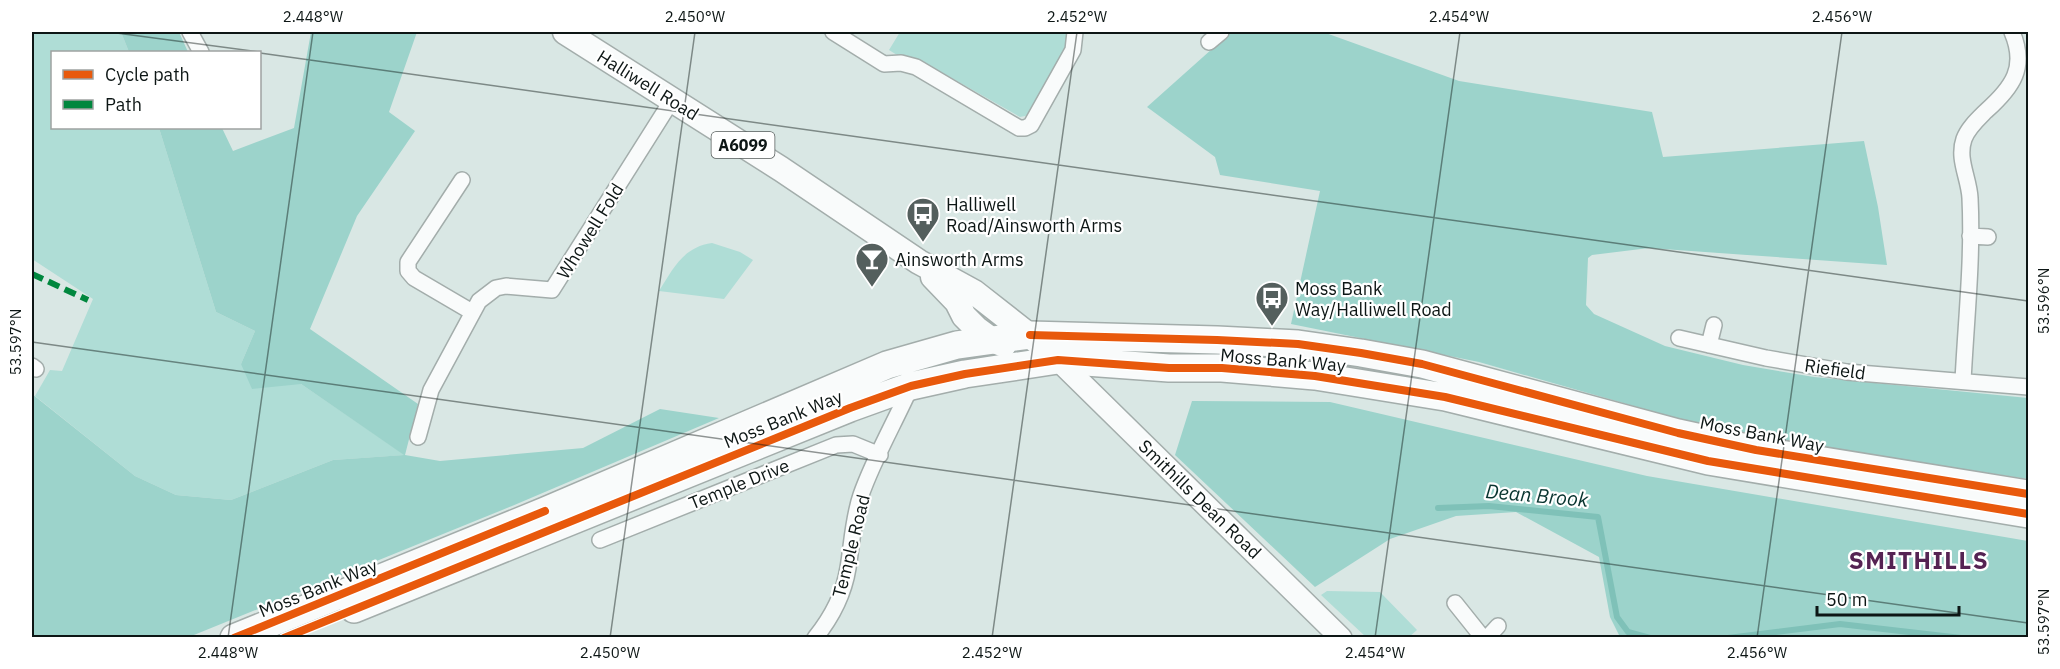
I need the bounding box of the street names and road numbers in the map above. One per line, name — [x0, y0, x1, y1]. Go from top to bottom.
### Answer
street label: Halliwell Road — [593, 45, 703, 125]
road number: A6099 — [712, 132, 774, 158]
street label: Whowell Fold — [551, 179, 629, 283]
street label: Moss Bank Way — [1219, 343, 1347, 377]
street label: Riefield — [1803, 353, 1867, 385]
street label: Moss Bank Way — [720, 385, 846, 453]
street label: Moss Bank Way — [1698, 411, 1826, 457]
street label: Smithills Dean Road — [1134, 435, 1266, 563]
street label: Temple Drive — [686, 453, 793, 515]
street label: Temple Road — [827, 492, 875, 600]
street label: Moss Bank Way — [255, 554, 381, 622]

